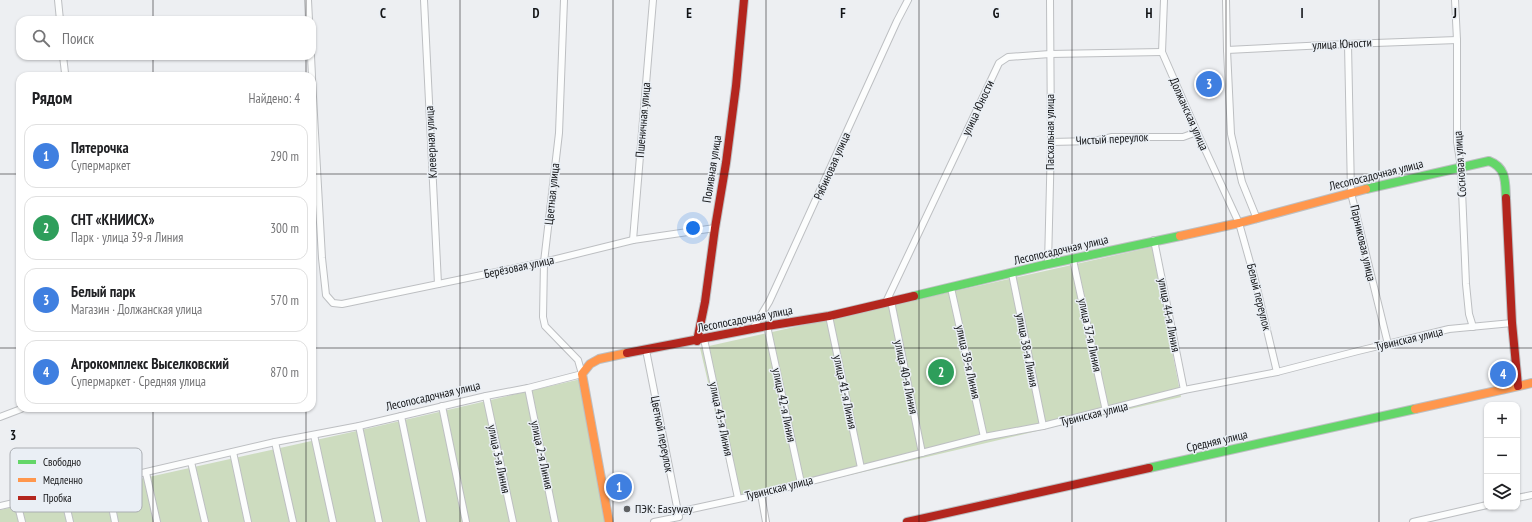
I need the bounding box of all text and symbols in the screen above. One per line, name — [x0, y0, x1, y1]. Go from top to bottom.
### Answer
text: C — [380, 5, 386, 22]
text: D — [533, 5, 540, 22]
text: E — [686, 5, 692, 22]
text: F — [840, 5, 846, 22]
text: G — [993, 5, 1000, 22]
text: H — [1146, 5, 1153, 22]
text: I — [1300, 5, 1304, 22]
text: J — [1452, 5, 1457, 22]
search box — [16, 16, 316, 60]
icon: search — [30, 27, 52, 49]
text: Поиск — [62, 29, 94, 48]
street label: улица Юности — [1312, 34, 1372, 53]
pin: 3 — [1196, 69, 1222, 99]
street label: Должанская улица — [1167, 75, 1212, 153]
street label: улица Юности — [958, 78, 997, 138]
street label: Пшеничная улица — [632, 82, 653, 158]
text: Рядом — [32, 87, 72, 109]
text: Найдено: 4 — [249, 90, 300, 107]
street label: Пасхальная улица — [1042, 94, 1057, 170]
street label: Клеверная улица — [421, 105, 440, 179]
street label: Чистый переулок — [1075, 129, 1149, 148]
street label: Рябиновая улица — [810, 130, 853, 202]
street label: Сосновая улица — [1450, 130, 1469, 198]
street label: Поливная улица — [699, 134, 724, 204]
text: Пятерочка — [71, 138, 129, 157]
text: 1 — [43, 148, 49, 165]
text: 290 m — [270, 148, 299, 165]
street label: Лесопосадочная улица — [1326, 156, 1425, 194]
text: Супермаркет — [71, 157, 130, 174]
street label: Цветная улица — [541, 162, 562, 226]
street label: Парниковая улица — [1347, 203, 1380, 283]
text: СНТ «КНИИСХ» — [71, 210, 155, 229]
your location — [683, 218, 703, 238]
text: 2 — [43, 220, 49, 237]
text: 300 m — [270, 220, 299, 237]
text: Парк · улица 39-я Линия — [71, 229, 183, 246]
street label: Лесопосадочная улица — [1011, 231, 1110, 268]
street label: Берёзовая улица — [482, 252, 555, 281]
street label: Белый переулок — [1244, 262, 1275, 332]
street label: улица 44-я Линия — [1155, 277, 1184, 354]
text: Белый парк — [71, 282, 135, 301]
text: 3 — [43, 292, 49, 309]
text: 570 m — [270, 292, 299, 309]
street label: улица 37-я Линия — [1075, 297, 1106, 373]
text: Магазин · Должанская улица — [71, 301, 202, 318]
street label: Лесопосадочная улица — [695, 302, 794, 335]
street label: улица 38-я Линия — [1013, 312, 1042, 389]
street label: Тувинская улица — [1373, 323, 1445, 354]
street label: улица 39-я Линия — [953, 324, 984, 400]
street label: улица 40-я Линия — [891, 339, 922, 416]
text: Агрокомплекс Выселковский — [71, 354, 229, 373]
street label: улица 41-я Линия — [830, 354, 861, 431]
pin: 2 — [928, 357, 954, 387]
pin: 4 — [1490, 359, 1516, 389]
text: 4 — [43, 364, 49, 381]
text: 870 m — [270, 364, 299, 381]
street label: улица 42-я Линия — [769, 367, 800, 444]
text: Супермаркет · Средняя улица — [71, 373, 206, 390]
street label: Лесопосадочная улица — [383, 377, 482, 414]
street label: улица 43-я Линия — [706, 381, 737, 458]
street label: Цветной переулок — [648, 394, 677, 474]
street label: Тувинская улица — [1058, 398, 1130, 429]
map controls — [1484, 402, 1520, 510]
button: + — [1484, 402, 1520, 438]
street label: улица 2-я Линия — [528, 419, 557, 491]
street label: улица 3-я Линия — [485, 423, 514, 495]
street label: Средняя улица — [1185, 426, 1249, 455]
text: 3 — [10, 427, 16, 444]
button: − — [1484, 438, 1520, 474]
legend — [10, 448, 142, 512]
text: Свободно — [43, 455, 81, 469]
pin: 1 — [606, 472, 632, 502]
street label: Тувинская улица — [743, 472, 815, 503]
text: Медленно — [43, 473, 83, 487]
button: layers — [1484, 474, 1520, 510]
text: Пробка — [43, 491, 72, 505]
place label: ПЭК: Easyway — [635, 501, 693, 516]
marker: ПЭК: Easyway — [622, 504, 632, 514]

